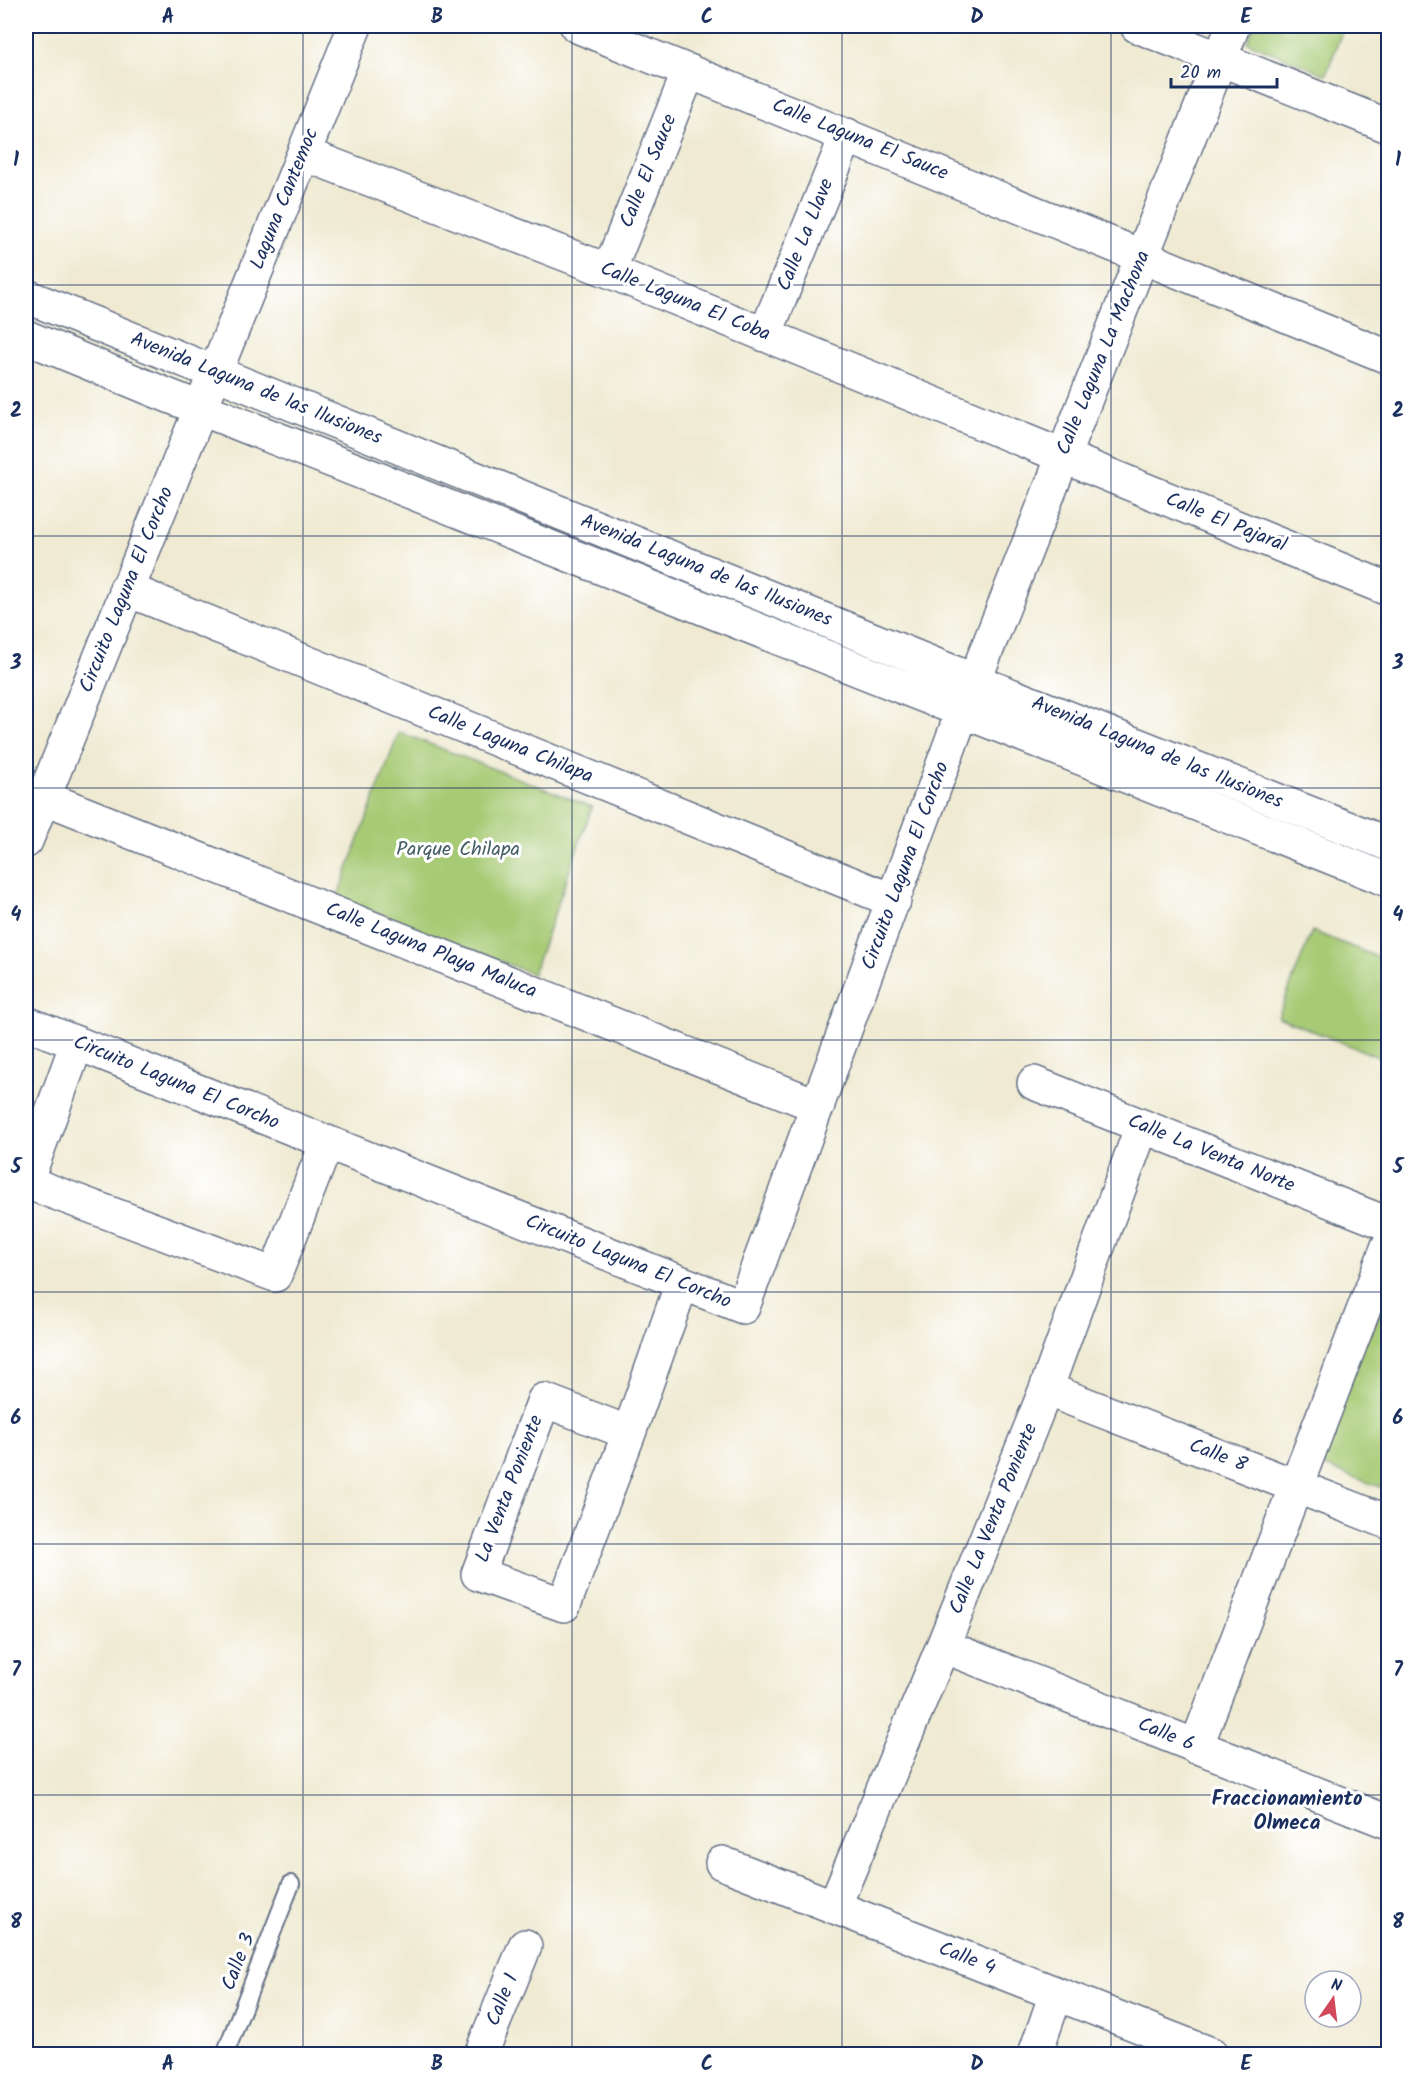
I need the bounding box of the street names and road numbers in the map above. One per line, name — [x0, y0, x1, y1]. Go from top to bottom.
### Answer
street label: Calle Laguna El Sauce — [767, 90, 953, 190]
street label: Calle El Sauce — [612, 109, 686, 233]
street label: Laguna Cantemoc — [242, 123, 328, 275]
street label: Calle La Llave — [769, 174, 843, 296]
street label: Calle Laguna La Machona — [1048, 246, 1160, 460]
street label: Calle Laguna El Coba — [595, 253, 775, 351]
street label: Avenida Laguna de las Ilusiones — [125, 324, 387, 454]
street label: Circuito Laguna El Corcho — [71, 482, 183, 698]
street label: Calle El Pajaral — [1160, 484, 1292, 562]
street label: Avenida Laguna de las Ilusiones — [575, 506, 837, 636]
street label: Avenida Laguna de las Ilusiones — [1026, 688, 1288, 818]
street label: Calle Laguna Chilapa — [422, 697, 598, 793]
street label: Circuito Laguna El Corcho — [853, 757, 959, 975]
street label: Calle Laguna Playa Maluca — [320, 894, 542, 1008]
street label: Circuito Laguna El Corcho — [68, 1027, 284, 1139]
street label: Calle La Venta Norte — [1123, 1106, 1299, 1202]
street label: Circuito Laguna El Corcho — [520, 1206, 736, 1318]
street label: La Venta Poniente — [467, 1411, 553, 1567]
street label: Calle La Venta Poniente — [941, 1419, 1047, 1619]
street label: Calle 8 — [1184, 1430, 1253, 1482]
street label: Calle 6 — [1133, 1709, 1199, 1761]
street label: Calle 3 — [213, 1928, 265, 1996]
street label: Calle 4 — [934, 1933, 1000, 1985]
street label: Calle 1 — [478, 1969, 528, 2031]

